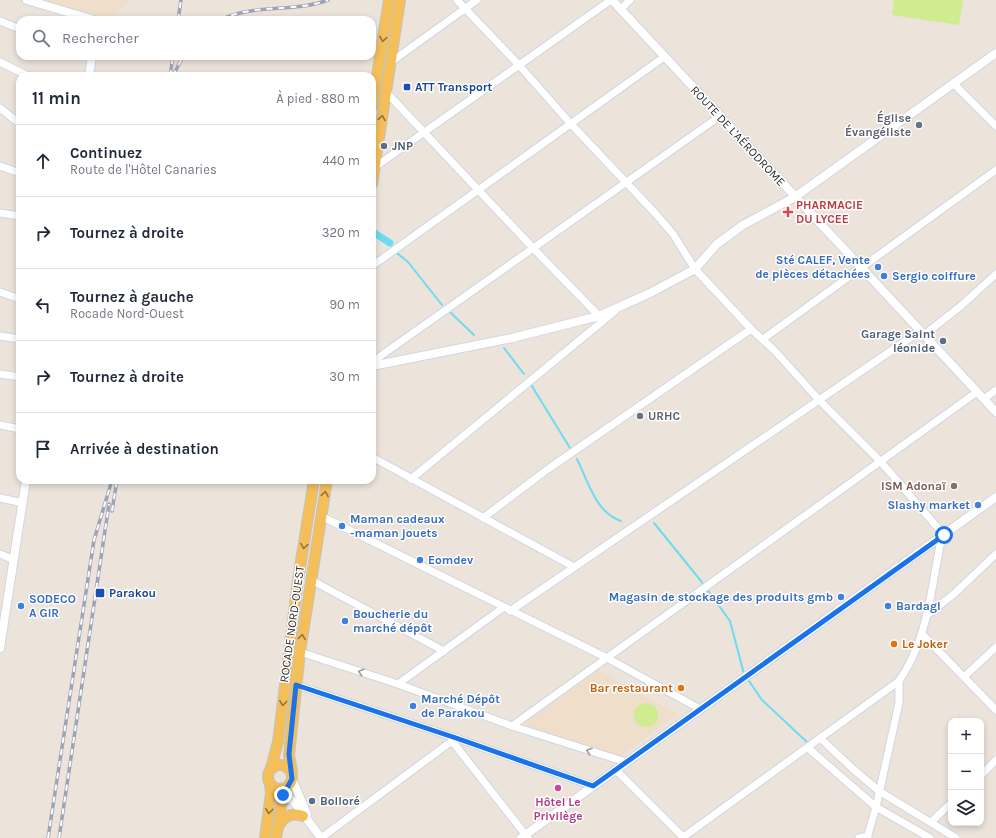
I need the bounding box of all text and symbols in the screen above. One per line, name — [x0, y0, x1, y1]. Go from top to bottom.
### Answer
search box — [16, 16, 376, 60]
icon: search — [30, 27, 52, 49]
text: Rechercher — [62, 29, 139, 47]
one-way arrow — [379, 35, 388, 42]
place label: ATT Transport — [415, 80, 492, 94]
marker: ATT Transport — [402, 82, 412, 92]
street label: ROUTE DE L'AÉRODROME — [688, 82, 789, 189]
text: 11 min — [32, 88, 81, 108]
text: À pied · 880 m — [276, 91, 360, 106]
place label: Église Évangéliste — [845, 110, 911, 139]
one-way arrow — [377, 115, 386, 121]
marker: Église Évangéliste — [914, 120, 924, 130]
place label: JNP — [392, 139, 413, 153]
marker: JNP — [379, 141, 389, 151]
text: Continuez — [70, 144, 142, 162]
icon: ahead — [32, 150, 54, 172]
text: 440 m — [323, 153, 360, 168]
text: Route de l'Hôtel Canaries — [70, 162, 217, 177]
place label: PHARMACIE DU LYCEE — [796, 198, 863, 226]
marker: PHARMACIE DU LYCEE — [783, 207, 793, 217]
icon: right — [32, 222, 54, 244]
text: Tournez à droite — [70, 224, 184, 242]
text: 320 m — [322, 225, 360, 240]
place label: Sté CALEF, Vente de pièces détachées — [755, 253, 870, 281]
marker: Sté CALEF, Vente de pièces détachées — [873, 262, 883, 272]
place label: Sergio coiffure — [892, 269, 976, 283]
marker: Sergio coiffure — [879, 271, 889, 281]
text: Tournez à gauche — [70, 288, 194, 306]
icon: left — [32, 294, 54, 316]
text: 90 m — [329, 297, 360, 312]
text: Rocade Nord-Ouest — [70, 306, 184, 321]
place label: Garage Saint léonide — [861, 327, 935, 355]
marker: Garage Saint léonide — [938, 336, 948, 346]
icon: right — [32, 366, 54, 388]
text: Tournez à droite — [70, 368, 184, 386]
text: 30 m — [329, 369, 360, 384]
place label: URHC — [648, 409, 680, 423]
marker: URHC — [635, 411, 645, 421]
icon: arrive — [32, 438, 54, 460]
text: Arrivée à destination — [70, 440, 219, 458]
place label: ISM Adonaï — [881, 479, 946, 493]
marker: ISM Adonaï — [949, 481, 959, 491]
one-way arrow — [320, 491, 329, 497]
place label: Slashy market — [887, 498, 970, 512]
marker: Slashy market — [973, 500, 983, 510]
place label: Maman cadeaux -maman jouets — [350, 512, 445, 540]
marker: Maman cadeaux -maman jouets — [337, 521, 347, 531]
route start — [935, 526, 953, 544]
one-way arrow — [300, 543, 309, 549]
place label: Eomdev — [428, 553, 474, 567]
marker: Eomdev — [415, 555, 425, 565]
street label: ROCADE NORD-OUEST — [277, 565, 307, 683]
place label: Parakou — [109, 586, 156, 600]
marker: Parakou — [94, 587, 106, 599]
place label: Magasin de stockage des produits gmb — [609, 590, 833, 604]
place label: SODECO A GIR — [29, 592, 76, 620]
marker: Magasin de stockage des produits gmb — [836, 592, 846, 602]
place label: Bardagl — [896, 599, 941, 613]
marker: SODECO A GIR — [16, 601, 26, 611]
marker: Bardagl — [883, 601, 893, 611]
place label: Boucherie du marché dépôt — [353, 607, 432, 635]
marker: Boucherie du marché dépôt — [340, 616, 350, 626]
one-way arrow — [297, 633, 306, 640]
place label: Le Joker — [902, 637, 948, 651]
marker: Le Joker — [889, 639, 899, 649]
one-way arrow — [358, 668, 365, 676]
place label: Bar restaurant — [590, 681, 673, 695]
marker: Bar restaurant — [676, 683, 686, 693]
place label: Marché Dépôt de Parakou — [421, 692, 500, 720]
one-way arrow — [279, 700, 288, 706]
marker: Marché Dépôt de Parakou — [408, 701, 418, 711]
map controls — [948, 718, 984, 826]
button: + — [948, 718, 984, 754]
one-way arrow — [586, 747, 593, 755]
button: − — [948, 754, 984, 790]
marker: Hôtel Le Privilège — [553, 783, 563, 793]
route end — [274, 786, 292, 804]
button: layers — [948, 790, 984, 826]
place label: Bolloré — [320, 794, 360, 808]
place label: Hôtel Le Privilège — [533, 795, 583, 823]
marker: Bolloré — [307, 796, 317, 806]
one-way arrow — [265, 808, 274, 814]

